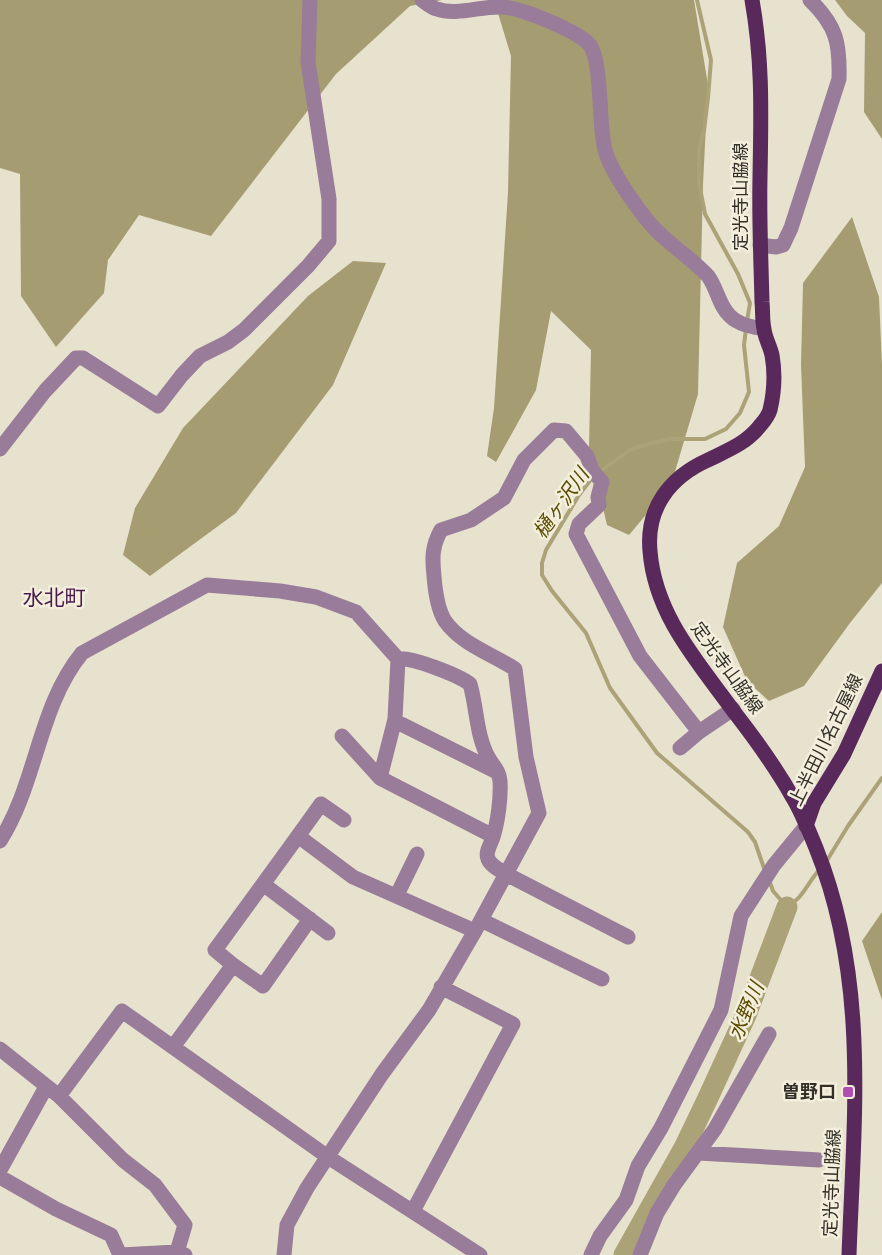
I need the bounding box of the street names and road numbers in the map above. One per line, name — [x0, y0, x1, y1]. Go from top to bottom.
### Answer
street label: 定光寺山脇線 — [729, 143, 753, 251]
street label: 定光寺山脇線 — [686, 617, 768, 719]
street label: 上半田川名古屋線 — [784, 670, 868, 810]
street label: 定光寺山脇線 — [818, 1129, 846, 1237]

